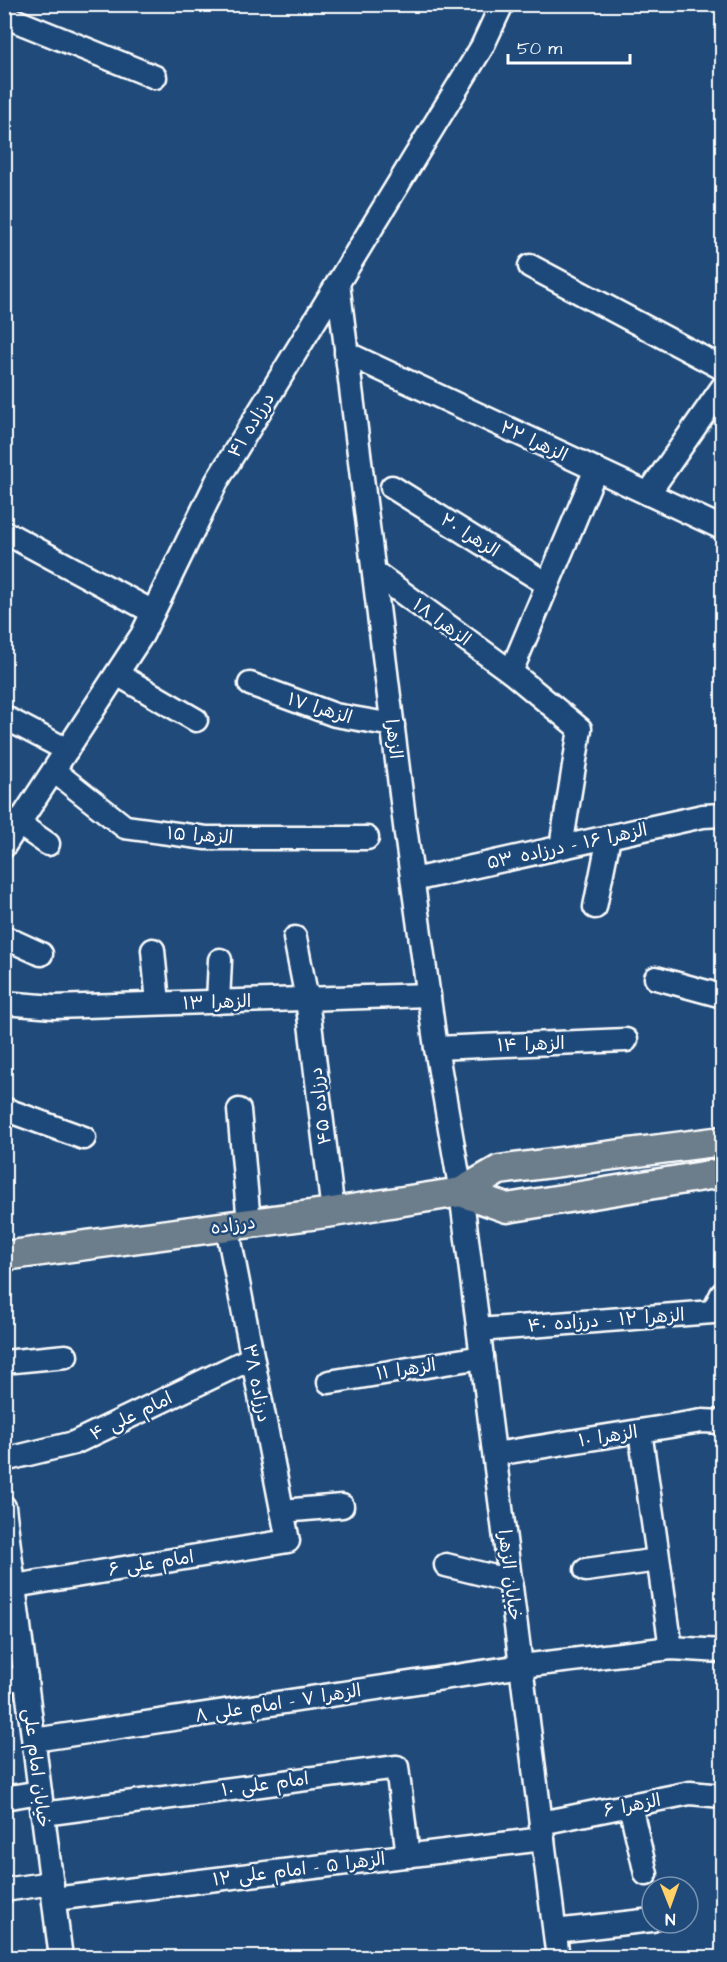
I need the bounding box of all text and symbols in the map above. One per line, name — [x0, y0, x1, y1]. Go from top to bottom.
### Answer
scale bar — [508, 27, 630, 65]
text: 50 m — [517, 36, 562, 61]
street label: درزاده ۴۱ — [222, 388, 281, 463]
street label: الزهرا ۲۲ — [496, 415, 572, 468]
street label: الزهرا ۲۰ — [435, 508, 504, 563]
street label: الزهرا ۱۸ — [407, 593, 476, 652]
street label: الزهرا ۱۷ — [284, 687, 355, 730]
street label: الزهرا — [379, 718, 408, 760]
street label: الزهرا ۱۶ - درزاده ۵۳ — [485, 817, 650, 876]
street label: الزهرا ۱۵ — [166, 821, 234, 850]
street label: الزهرا ۱۳ — [182, 989, 252, 1016]
street label: الزهرا ۱۴ — [497, 1031, 565, 1058]
street label: درزاده ۴۵ — [303, 1066, 338, 1146]
street label: درزاده — [209, 1210, 257, 1241]
street label: الزهرا ۱۲ - درزاده ۴۰ — [527, 1303, 685, 1338]
street label: درزاده ۳۸ — [237, 1342, 276, 1424]
street label: الزهرا ۱۱ — [374, 1352, 438, 1387]
street label: امام علی ۴ — [86, 1386, 177, 1448]
street label: الزهرا ۱۰ — [577, 1419, 640, 1454]
street label: خیابان الزهرا — [492, 1528, 528, 1622]
street label: امام علی ۶ — [107, 1544, 196, 1584]
street label: الزهرا ۷ - امام علی ۸ — [193, 1678, 363, 1730]
street label: خیابان امام علی — [16, 1707, 56, 1829]
street label: امام علی ۱۰ — [220, 1766, 310, 1804]
street label: الزهرا ۶ — [601, 1788, 663, 1823]
street label: الزهرا ۵ - امام علی ۱۲ — [211, 1846, 387, 1893]
north arrow — [640, 1875, 700, 1935]
text: N — [665, 1908, 675, 1930]

